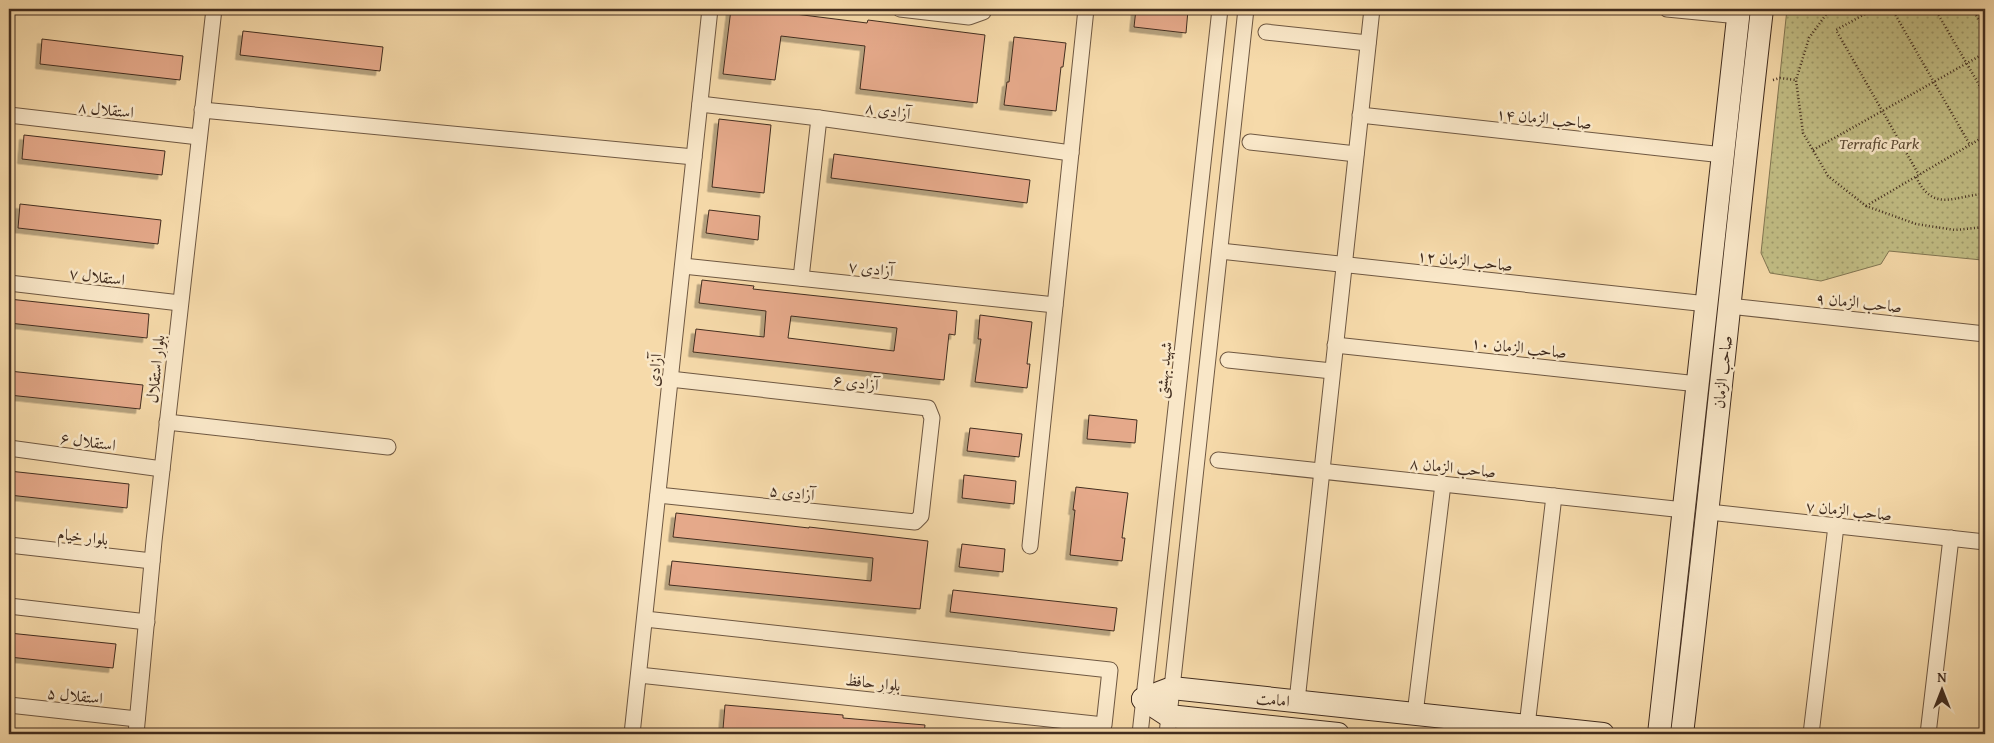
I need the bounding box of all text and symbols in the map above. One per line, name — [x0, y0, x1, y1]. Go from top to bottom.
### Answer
street label: استقلال ۸ — [77, 94, 135, 124]
street label: آزادی ۸ — [864, 95, 914, 125]
street label: صاحب الزمان ۱۴ — [1495, 101, 1593, 135]
park label: Terrafic Park — [1839, 131, 1920, 155]
street label: صاحب الزمان ۱۲ — [1416, 243, 1514, 277]
street label: آزادی ۷ — [847, 254, 896, 282]
street label: استقلال ۷ — [68, 261, 126, 291]
street label: صاحب الزمان ۹ — [1815, 286, 1903, 318]
street label: صاحب الزمان ۱۰ — [1470, 330, 1568, 364]
street label: بلوار استقلال — [139, 334, 171, 404]
street label: صاحب الزمان — [1706, 334, 1738, 410]
street label: شهید بهشتی — [1148, 340, 1178, 400]
street label: آزادی — [640, 351, 668, 388]
street label: آزادی ۶ — [832, 368, 881, 396]
street label: استقلال ۶ — [59, 425, 117, 457]
street label: صاحب الزمان ۸ — [1409, 451, 1497, 483]
street label: آزادی ۵ — [768, 478, 817, 506]
street label: صاحب الزمان ۷ — [1805, 494, 1893, 526]
street label: بلوار خیام — [56, 521, 110, 554]
north arrow — [1916, 666, 1966, 716]
street label: بلوار حافظ — [844, 667, 902, 697]
text: N — [1937, 667, 1947, 687]
street label: استقلال ۵ — [46, 680, 104, 710]
street label: امامت — [1255, 685, 1291, 713]

